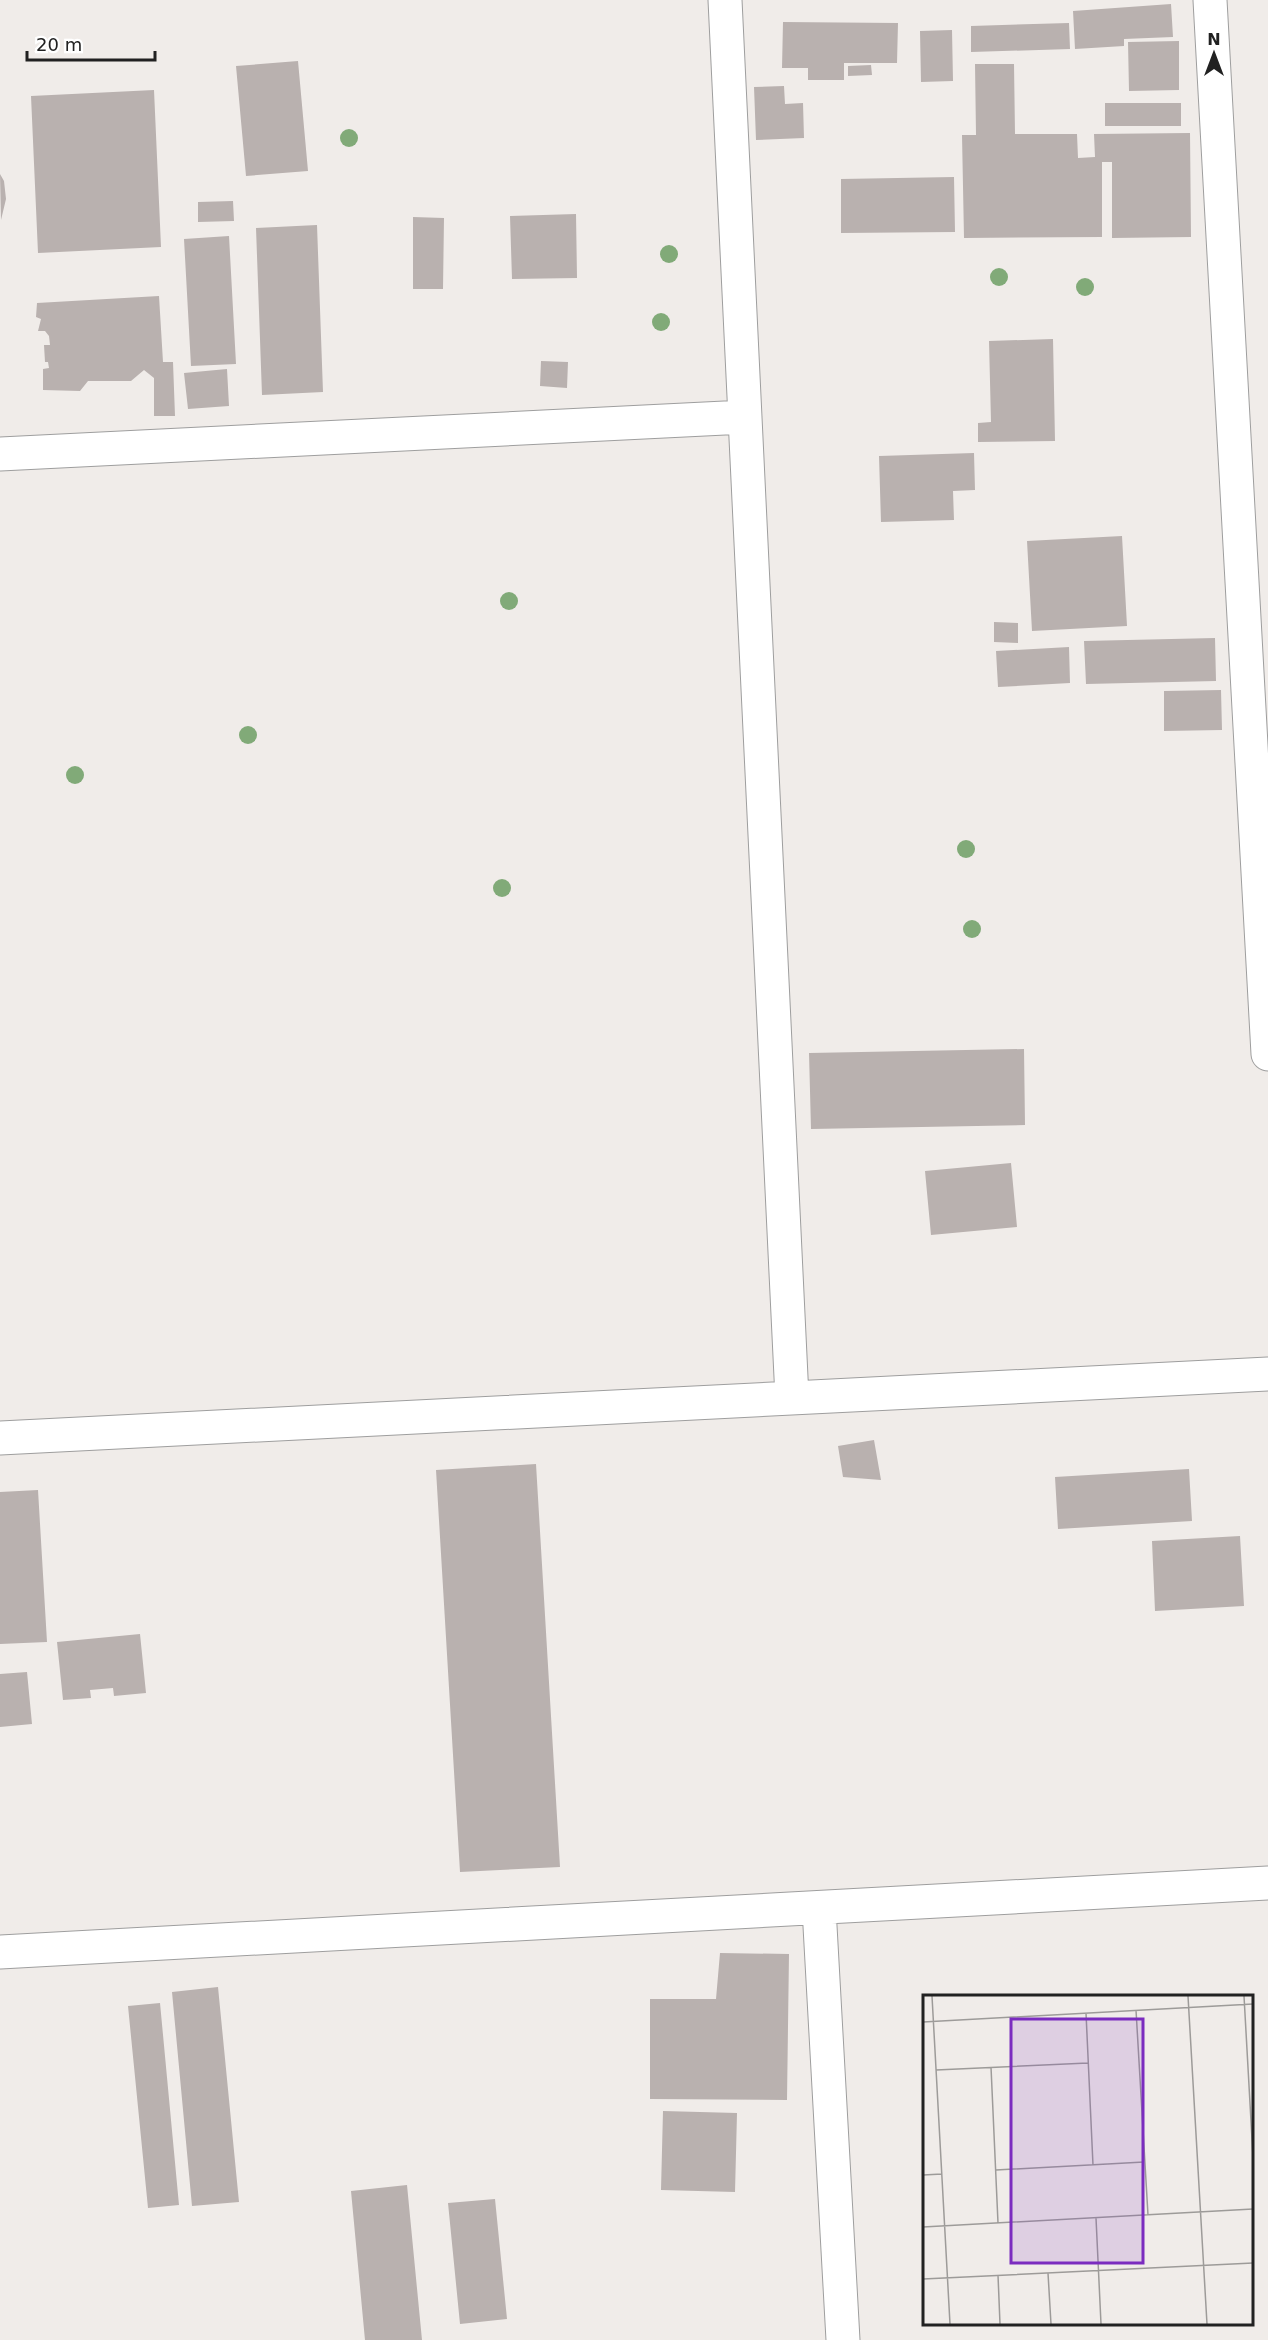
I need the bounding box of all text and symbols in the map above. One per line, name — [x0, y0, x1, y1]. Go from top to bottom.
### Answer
scale bar — [27, 24, 154, 62]
north arrow — [1184, 24, 1244, 84]
text: N — [1207, 30, 1221, 49]
text: 20 m — [36, 34, 82, 55]
inset map — [923, 1995, 1253, 2325]

